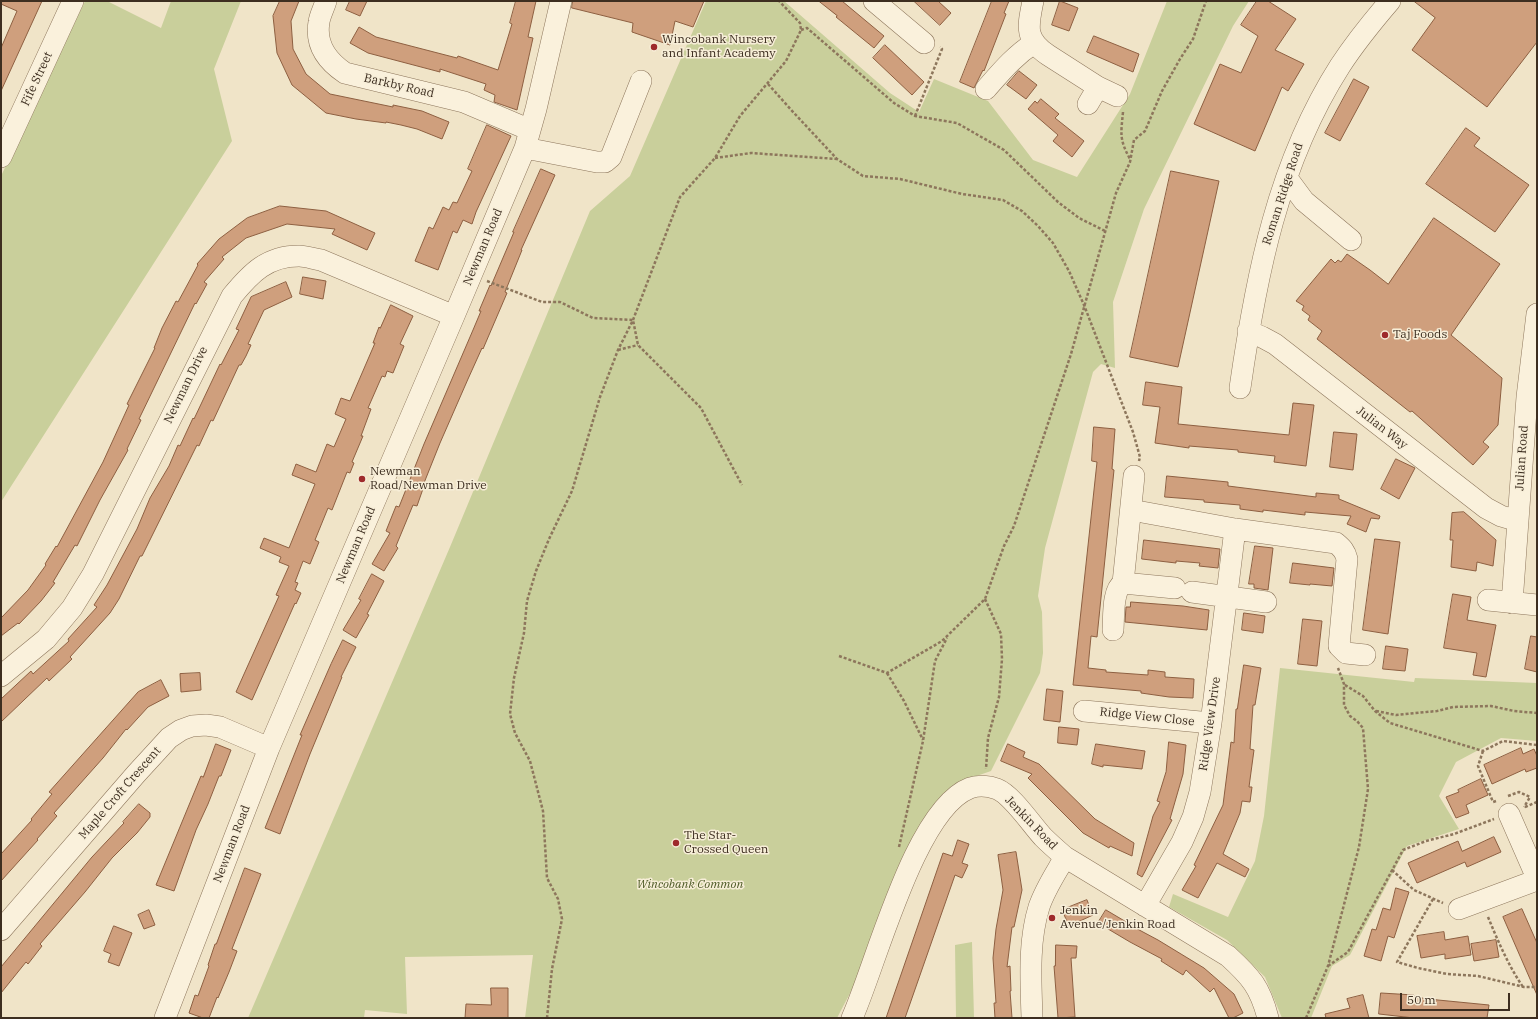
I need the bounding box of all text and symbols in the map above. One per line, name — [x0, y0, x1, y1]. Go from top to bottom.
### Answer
place label: Wincobank Nursery and Infant Academy — [662, 33, 776, 61]
marker: Wincobank Nursery and Infant Academy — [649, 42, 659, 52]
street label: Fife Street — [18, 50, 56, 108]
street label: Barkby Road — [362, 71, 436, 101]
street label: Roman Ridge Road — [1260, 141, 1306, 247]
street label: Newman Road — [460, 206, 506, 288]
place label: Taj Foods — [1393, 328, 1447, 342]
marker: Taj Foods — [1380, 330, 1390, 340]
street label: Newman Drive — [161, 344, 211, 426]
street label: Julian Way — [1354, 404, 1410, 452]
street label: Julian Road — [1513, 425, 1531, 491]
place label: Newman Road/Newman Drive — [370, 465, 487, 493]
marker: Newman Road/Newman Drive — [357, 474, 367, 484]
street label: Newman Road — [333, 504, 379, 586]
street label: Ridge View Drive — [1196, 676, 1224, 772]
street label: Ridge View Close — [1099, 705, 1195, 729]
street label: Maple Croft Crescent — [76, 744, 164, 842]
street label: Jenkin Road — [1002, 793, 1060, 853]
street label: Newman Road — [211, 803, 253, 885]
place label: The Star- Crossed Queen — [684, 829, 769, 857]
marker: The Star- Crossed Queen — [671, 838, 681, 848]
park label: Wincobank Common — [637, 878, 743, 892]
place label: Jenkin Avenue/Jenkin Road — [1060, 904, 1176, 932]
marker: Jenkin Avenue/Jenkin Road — [1047, 913, 1057, 923]
scale bar — [1402, 985, 1512, 1011]
text: 50 m — [1407, 992, 1436, 1007]

